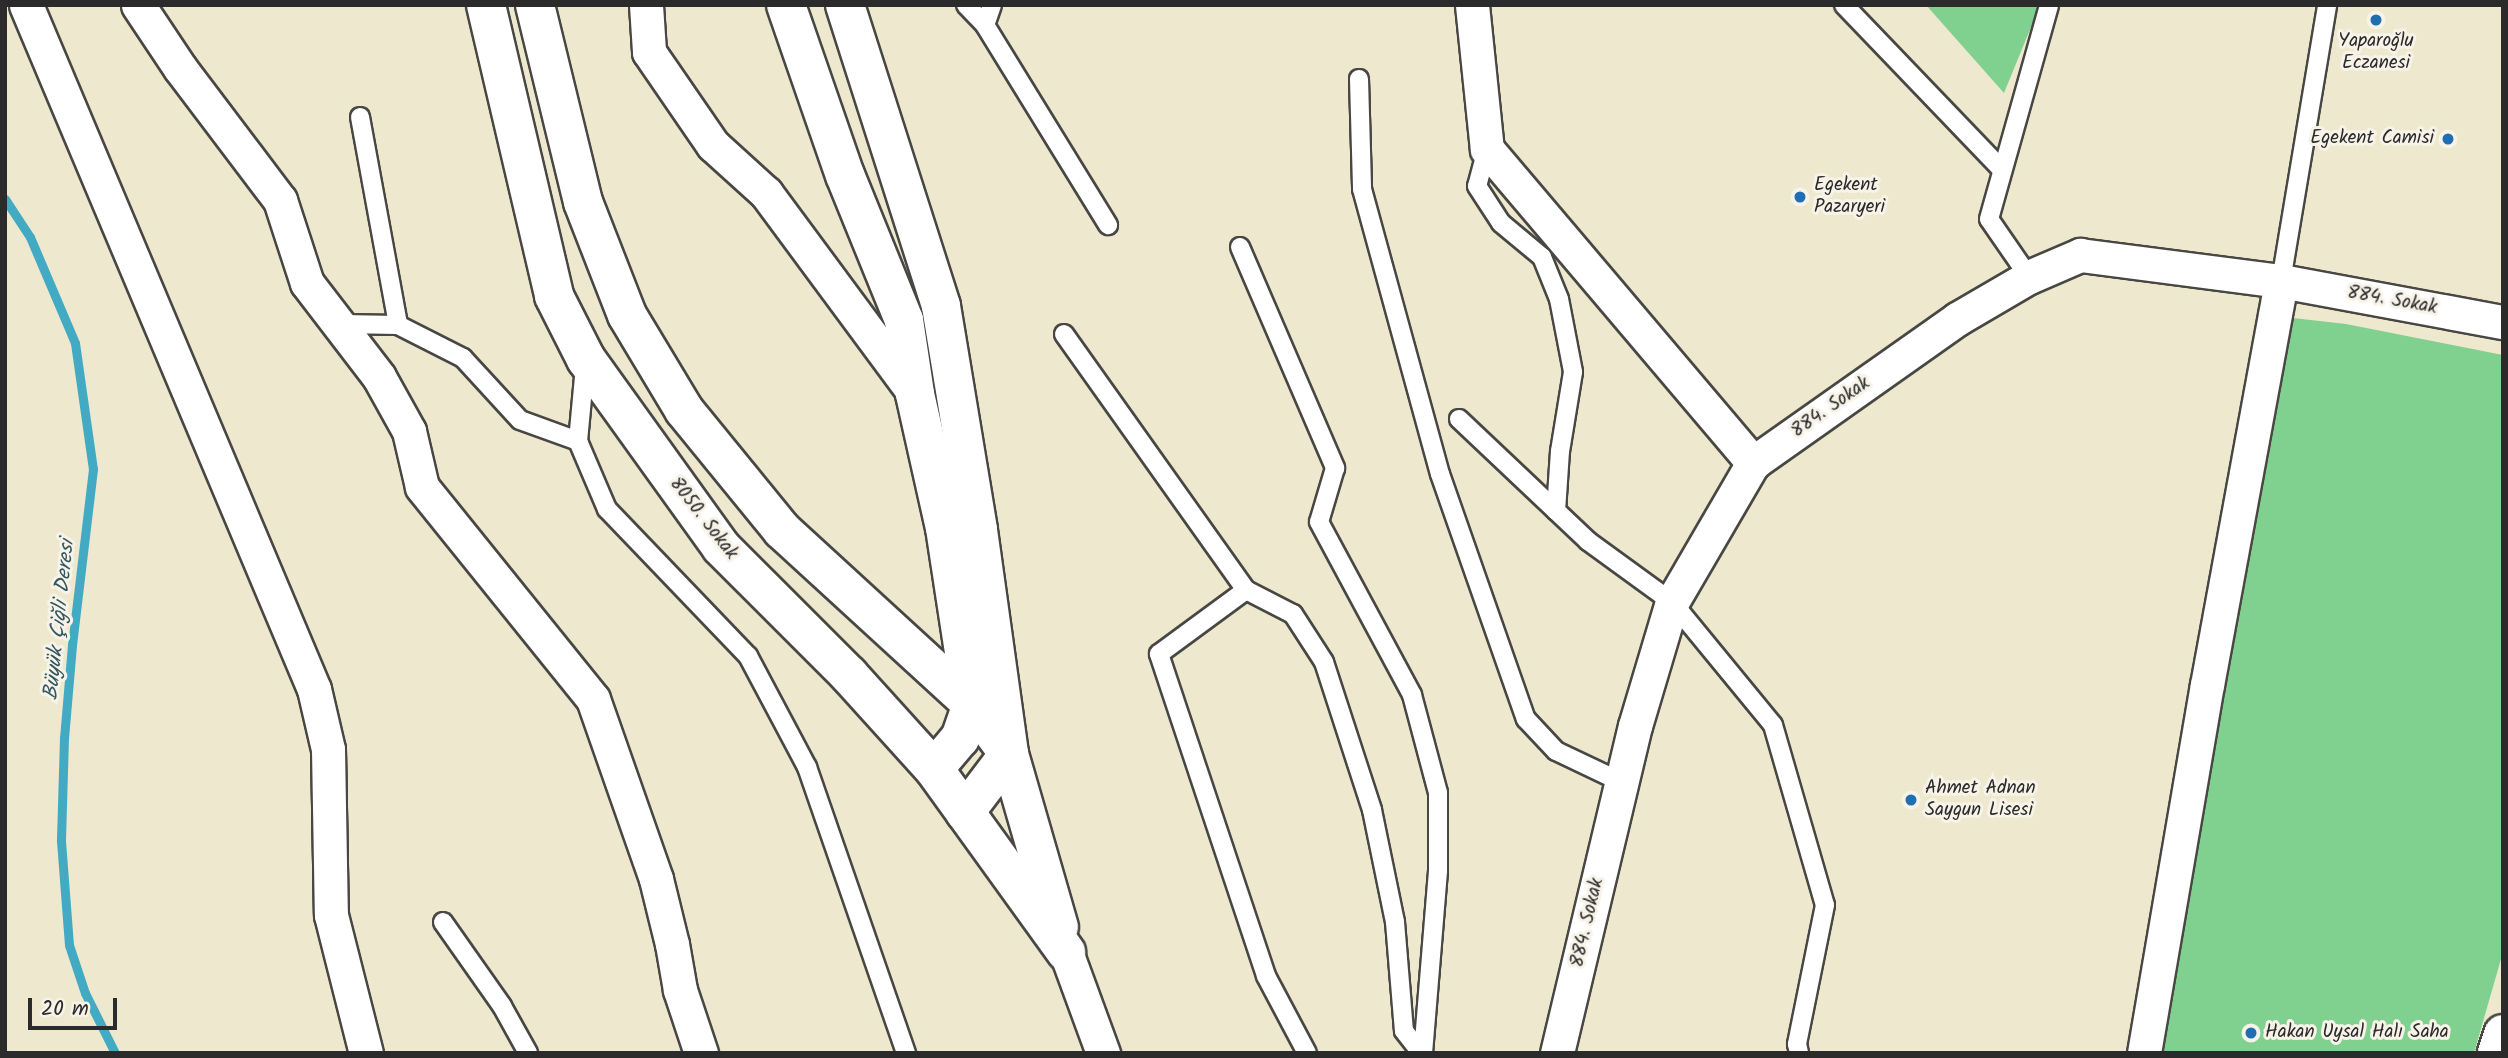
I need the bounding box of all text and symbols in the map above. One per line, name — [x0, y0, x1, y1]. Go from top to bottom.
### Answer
marker: Yaparoğlu Eczanesi — [2368, 12, 2384, 28]
place label: Yaparoğlu Eczanesi — [2338, 31, 2414, 75]
place label: Egekent Camisi — [2310, 128, 2434, 150]
marker: Egekent Camisi — [2440, 131, 2456, 147]
place label: Egekent Pazaryeri — [1814, 175, 1885, 219]
marker: Egekent Pazaryeri — [1792, 189, 1808, 205]
street label: 884. Sokak — [2345, 282, 2439, 320]
street label: 884. Sokak — [1787, 373, 1875, 443]
street label: 8050. Sokak — [664, 473, 742, 565]
water label: Büyük Çiğli Deresi — [39, 539, 81, 701]
place label: Ahmet Adnan Saygun Lisesi — [1925, 778, 2036, 822]
marker: Ahmet Adnan Saygun Lisesi — [1903, 792, 1919, 808]
street label: 884. Sokak — [1567, 876, 1609, 970]
scale bar — [32, 984, 121, 1028]
text: 20 m — [41, 993, 89, 1026]
place label: Hakan Uysal Halı Saha — [2265, 1022, 2449, 1044]
marker: Hakan Uysal Halı Saha — [2243, 1025, 2259, 1041]

